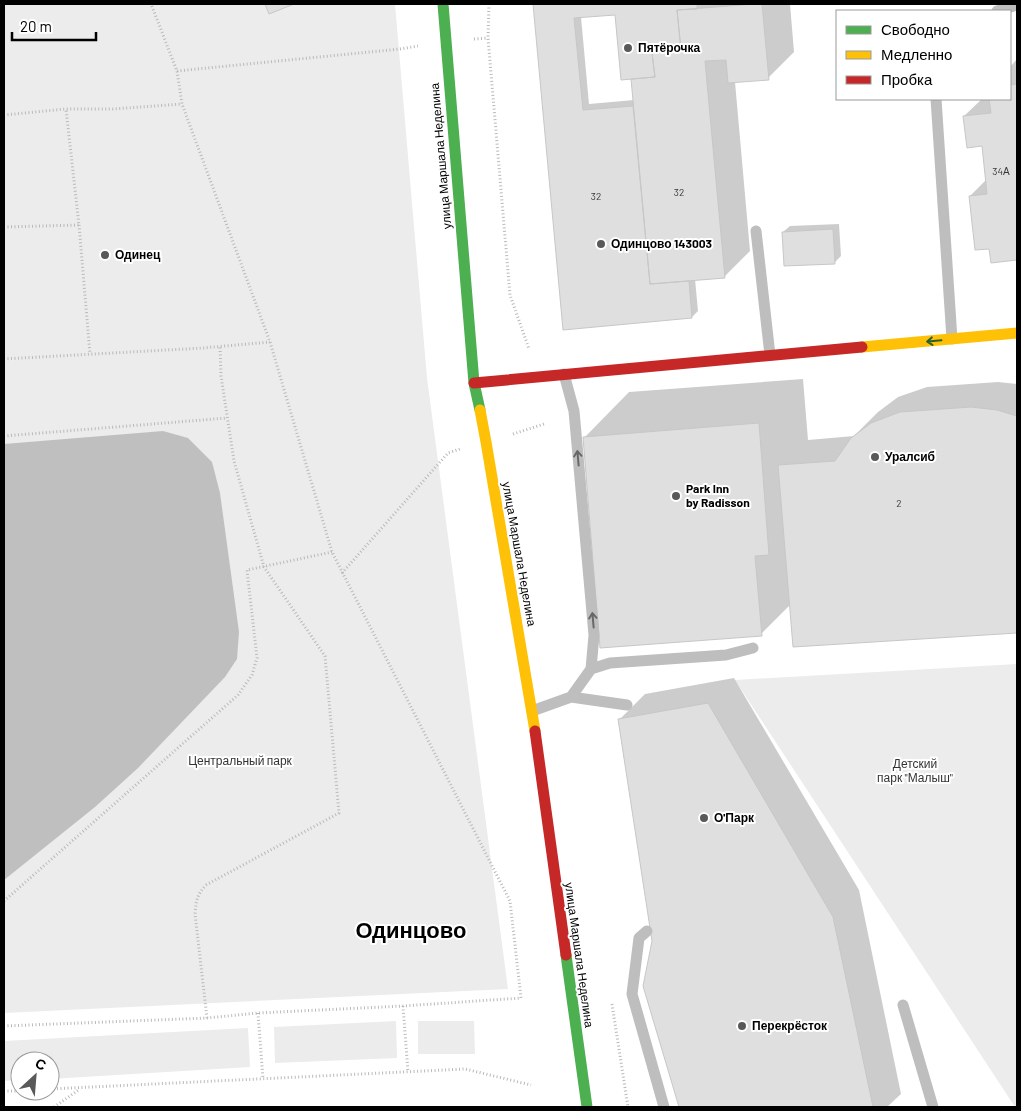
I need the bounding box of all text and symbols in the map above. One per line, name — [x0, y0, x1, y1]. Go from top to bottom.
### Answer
scale bar — [12, 10, 96, 42]
legend — [836, 10, 1011, 100]
text: 20 m — [20, 17, 52, 35]
text: Свободно — [881, 20, 950, 38]
place label: Пятёрочка — [638, 40, 701, 55]
marker: Пятёрочка — [622, 42, 634, 54]
text: Медленно — [881, 45, 952, 63]
text: Пробка — [881, 70, 933, 88]
street label: улица Маршала Неделина — [427, 82, 454, 230]
house number: 34А — [992, 165, 1010, 177]
house number: 32 — [674, 186, 684, 198]
house number: 32 — [591, 190, 601, 202]
place label: Одинцово 143003 — [611, 236, 712, 251]
marker: Одинцово 143003 — [595, 238, 607, 250]
place label: Одинец — [115, 247, 161, 262]
marker: Одинец — [99, 249, 111, 261]
one-way arrow — [926, 336, 942, 345]
place label: Уралсиб — [885, 449, 935, 464]
one-way arrow — [574, 451, 583, 467]
marker: Уралсиб — [869, 451, 881, 463]
street label: улица Маршала Неделина — [499, 480, 540, 628]
place label: Park Inn by Radisson — [686, 481, 750, 509]
marker: Park Inn by Radisson — [670, 490, 682, 502]
house number: 2 — [896, 497, 902, 509]
one-way arrow — [588, 613, 597, 629]
park label: Центральный парк — [188, 753, 293, 768]
park label: Детский парк "Малыш" — [877, 756, 953, 785]
place label: О'Парк — [714, 810, 755, 825]
marker: О'Парк — [698, 812, 710, 824]
street label: улица Маршала Неделина — [562, 881, 597, 1029]
district label: Одинцово — [356, 916, 466, 943]
place label: Перекрёсток — [752, 1018, 828, 1033]
marker: Перекрёсток — [736, 1020, 748, 1032]
north arrow — [10, 1051, 60, 1101]
text: С — [33, 1054, 49, 1074]

